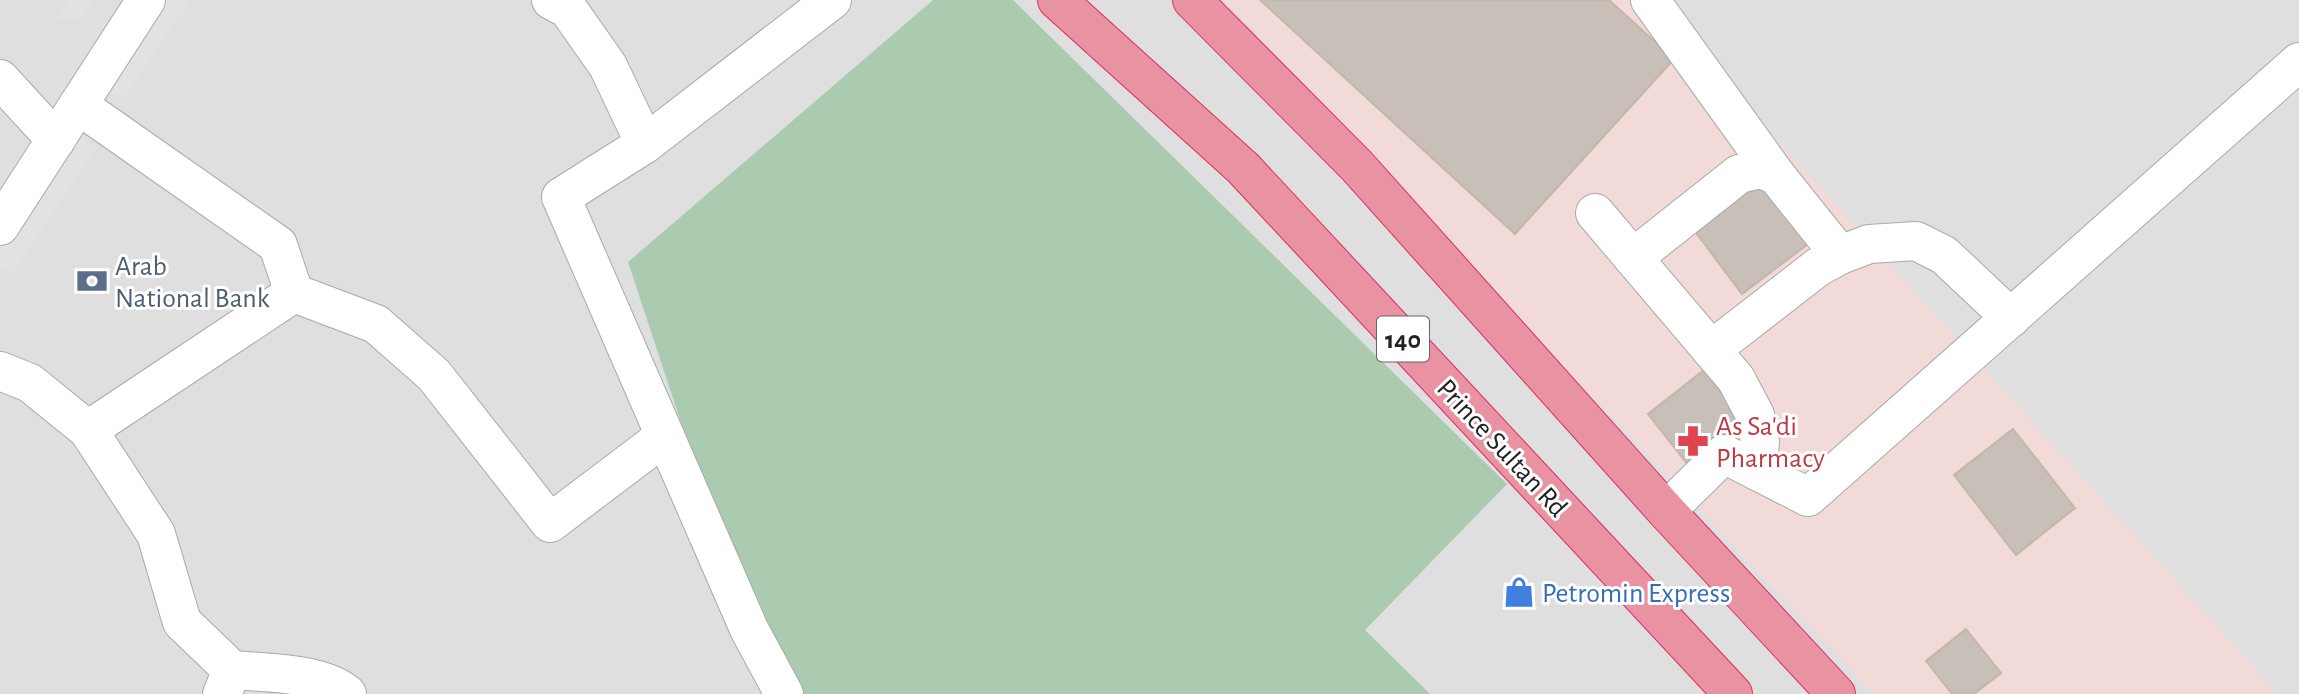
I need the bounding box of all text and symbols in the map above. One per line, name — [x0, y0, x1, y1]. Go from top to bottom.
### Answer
place label: Arab National Bank — [115, 253, 270, 313]
bank icon: Arab National Bank — [75, 264, 109, 298]
road number: 140 — [1377, 316, 1429, 362]
street label: Prince Sultan Rd — [1431, 374, 1572, 523]
place label: As Sa'di Pharmacy — [1716, 413, 1825, 473]
pharmacy icon: As Sa'di Pharmacy — [1676, 424, 1710, 458]
shop icon: Petromin Express — [1502, 575, 1536, 609]
place label: Petromin Express — [1542, 580, 1730, 608]

